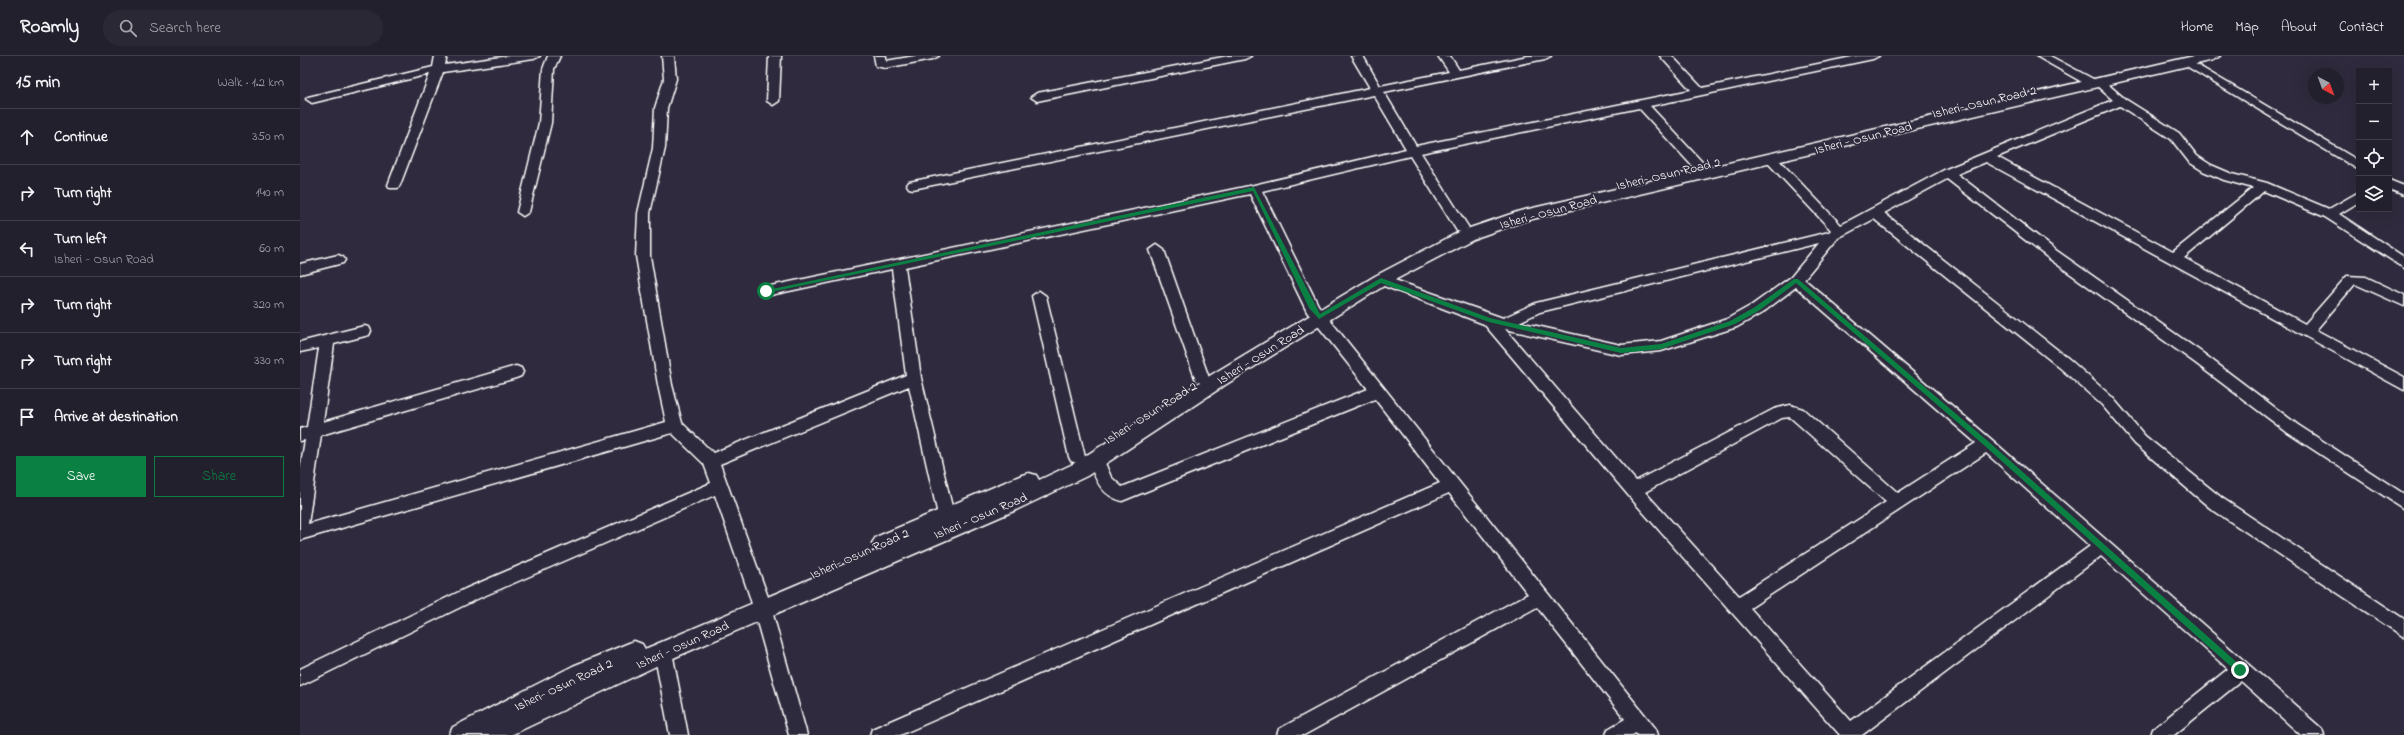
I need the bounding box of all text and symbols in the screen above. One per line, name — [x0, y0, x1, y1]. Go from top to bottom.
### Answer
search box — [103, 10, 383, 46]
text: Roamly — [20, 14, 79, 41]
icon: search — [117, 17, 139, 39]
text: Search here — [149, 17, 221, 39]
text: Home — [2181, 17, 2213, 38]
text: Map — [2235, 17, 2259, 38]
text: About — [2281, 17, 2317, 38]
text: Contact — [2339, 17, 2384, 38]
north arrow — [2308, 68, 2344, 104]
map controls — [2356, 68, 2392, 212]
button: + — [2356, 68, 2392, 104]
text: 15 min — [16, 70, 60, 95]
text: Walk · 1.2 km — [217, 73, 284, 92]
street label: Isheri- Osun Road 2 — [1930, 81, 2039, 124]
button: − — [2356, 104, 2392, 140]
street label: Isheri - Osun Road — [1813, 117, 1915, 160]
icon: ahead — [16, 126, 38, 148]
text: Continue — [54, 126, 108, 148]
text: 350 m — [252, 127, 284, 146]
button: locate — [2356, 140, 2392, 176]
street label: Isheri- Osun Road 2 — [1614, 153, 1723, 196]
button: layers — [2356, 176, 2392, 212]
icon: right — [16, 182, 38, 204]
text: Turn right — [54, 182, 112, 204]
text: 140 m — [256, 183, 284, 202]
street label: Isheri - Osun Road — [1498, 190, 1600, 235]
text: Turn left — [54, 228, 107, 250]
icon: left — [16, 238, 38, 260]
text: 60 m — [259, 239, 284, 258]
text: Isheri - Osun Road — [54, 250, 154, 269]
route start — [757, 282, 775, 300]
icon: right — [16, 294, 38, 316]
text: Turn right — [54, 294, 112, 316]
text: 320 m — [253, 295, 284, 314]
street label: Isheri - Osun Road — [1213, 320, 1309, 390]
icon: right — [16, 350, 38, 372]
text: Turn right — [54, 350, 112, 372]
text: 330 m — [254, 351, 284, 370]
street label: Isheri- Osun Road 2 — [1101, 377, 1201, 450]
icon: arrive — [16, 406, 38, 428]
text: Arrive at destination — [54, 406, 178, 428]
button: Save — [16, 456, 146, 497]
button: Share — [154, 456, 284, 497]
street label: Isheri - Osun Road — [931, 488, 1031, 545]
street label: Isheri- Osun Road 2 — [807, 524, 913, 585]
street label: Isheri - Osun Road — [633, 616, 733, 674]
street label: Isheri- Osun Road 2 — [511, 654, 616, 716]
route end — [2231, 661, 2249, 679]

